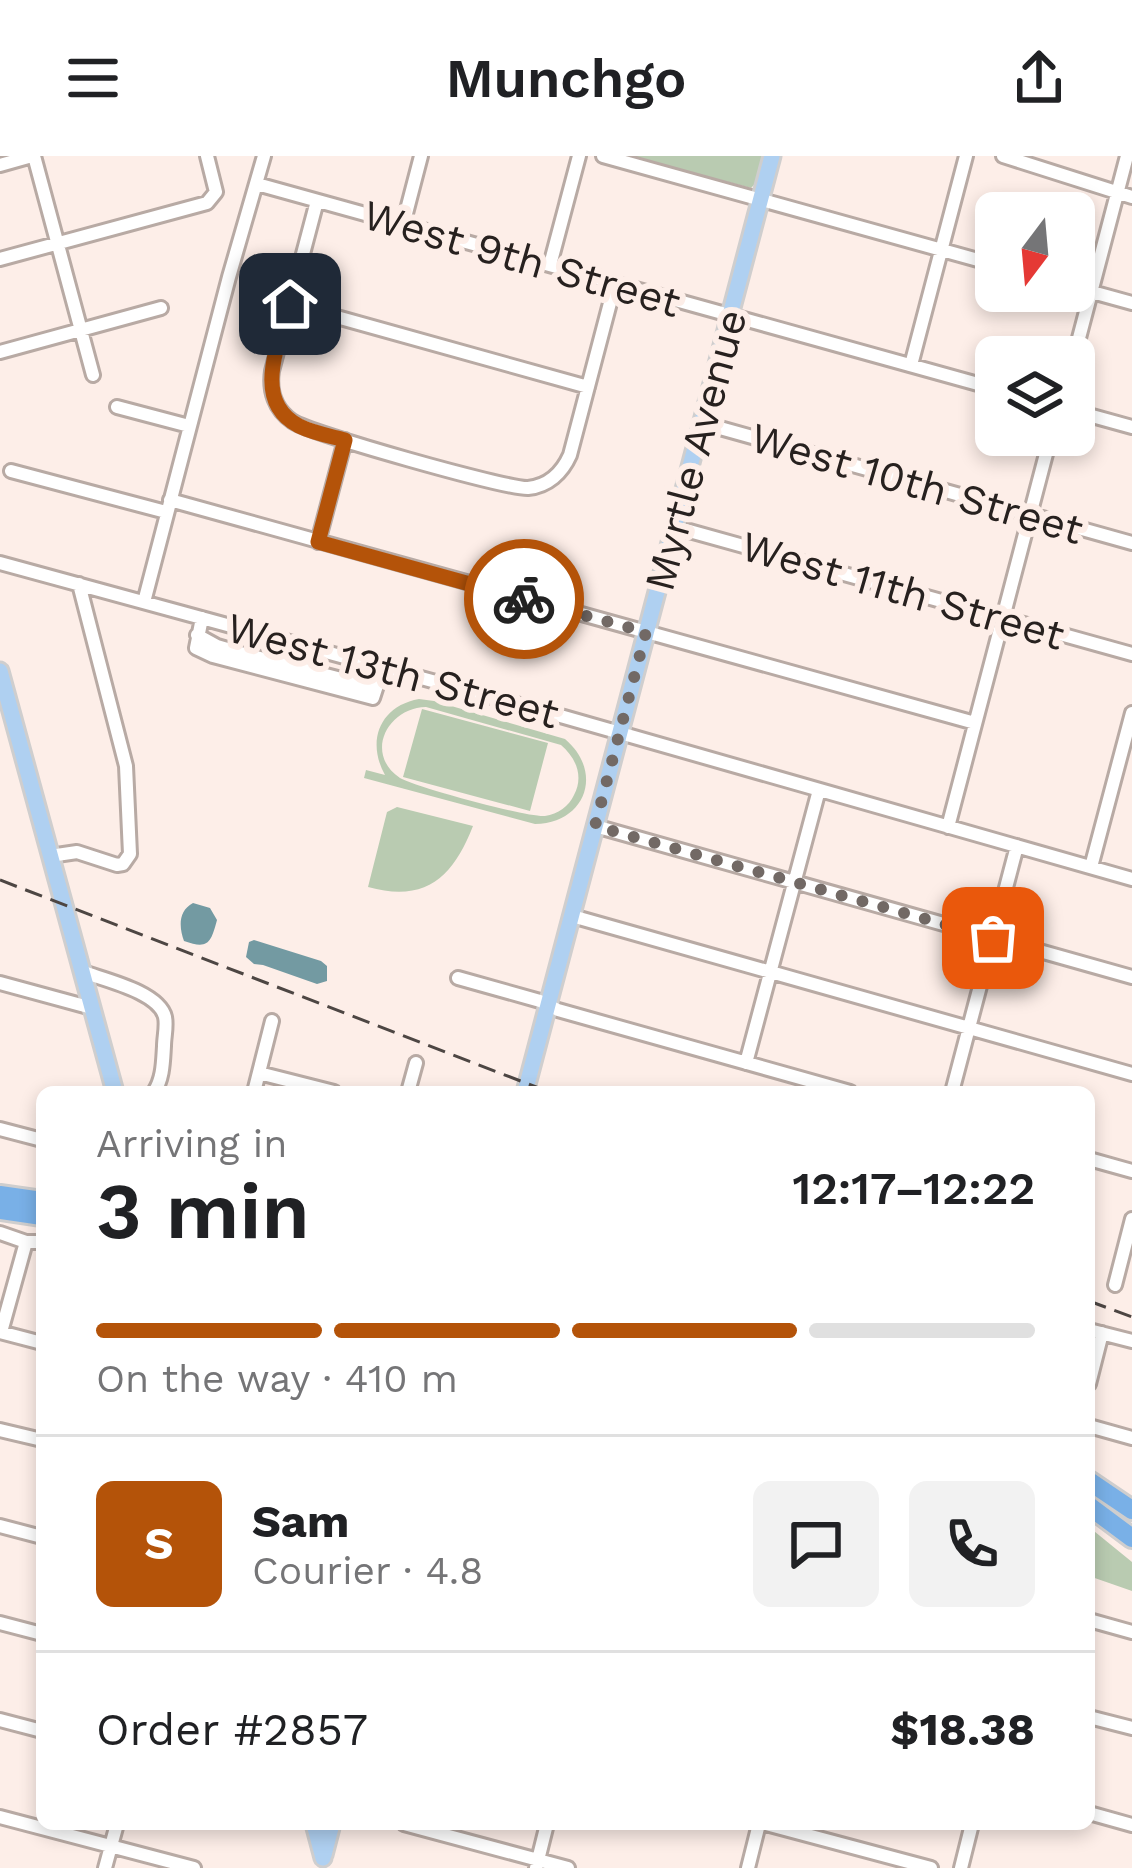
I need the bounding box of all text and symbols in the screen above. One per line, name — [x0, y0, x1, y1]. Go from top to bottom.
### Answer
icon: menu — [60, 45, 126, 111]
icon: share — [1006, 45, 1072, 111]
text: Munchgo — [446, 47, 686, 110]
street label: West 9th Street — [358, 190, 686, 327]
north arrow — [975, 192, 1095, 312]
map controls — [975, 192, 1095, 456]
pin — [239, 253, 341, 355]
icon: home — [257, 271, 323, 337]
street label: Myrtle Avenue — [634, 304, 757, 596]
button: layers — [975, 336, 1095, 456]
street label: West 10th Street — [745, 413, 1089, 554]
street label: West 11th Street — [736, 521, 1070, 660]
courier — [464, 539, 584, 659]
icon: bike — [491, 566, 557, 632]
street label: West 13th Street — [222, 603, 564, 738]
pin — [942, 887, 1044, 989]
icon: bag — [960, 905, 1026, 971]
text: Arriving in — [96, 1121, 287, 1166]
text: 12:17–12:22 — [793, 1162, 1035, 1215]
text: 3 min — [96, 1165, 310, 1257]
text: On the way · 410 m — [96, 1356, 458, 1401]
button: chat — [753, 1481, 879, 1607]
button: phone — [909, 1481, 1035, 1607]
text: Sam — [252, 1495, 349, 1548]
text: S — [144, 1517, 174, 1570]
text: Courier · 4.8 — [252, 1548, 483, 1593]
text: Order #2857 — [96, 1703, 368, 1756]
text: $18.38 — [891, 1703, 1035, 1756]

